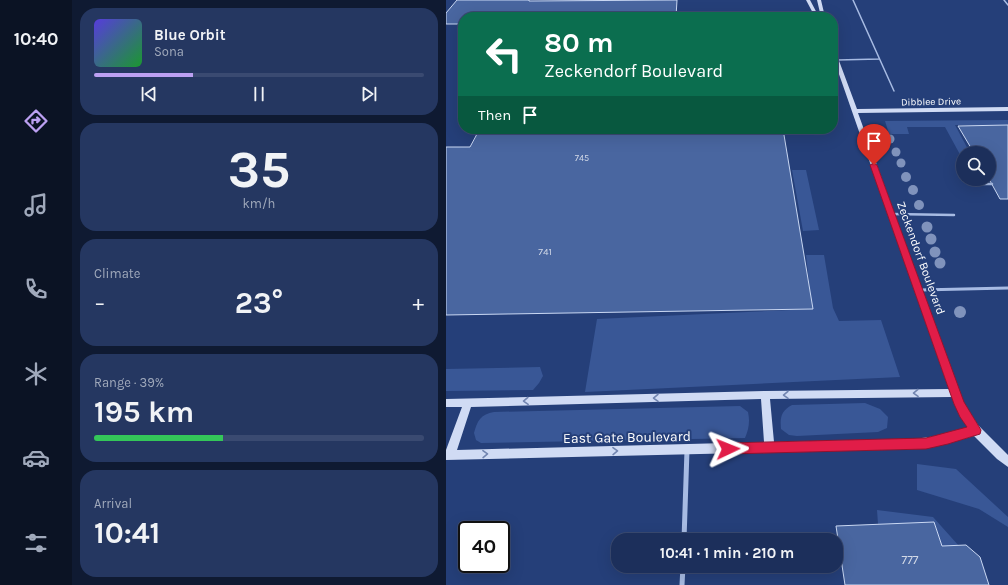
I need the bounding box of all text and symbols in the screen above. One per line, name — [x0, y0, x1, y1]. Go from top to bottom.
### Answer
text: Blue Orbit — [154, 26, 226, 44]
text: 80 m — [544, 26, 613, 59]
text: 10:40 — [14, 28, 58, 50]
icon: left — [478, 28, 530, 80]
text: Sona — [154, 44, 184, 59]
text: Zeckendorf Boulevard — [544, 60, 723, 82]
icon: previous — [138, 83, 160, 105]
icon: pause — [248, 83, 270, 105]
icon: next — [358, 83, 380, 105]
street label: Dibblee Drive — [901, 95, 961, 109]
icon: arrive — [519, 104, 541, 126]
text: Then — [478, 106, 511, 124]
icon: directions — [22, 107, 50, 135]
pin — [857, 124, 891, 165]
icon: arrive — [863, 130, 885, 152]
text: 35 — [228, 139, 290, 200]
map controls — [956, 146, 996, 186]
button: search — [956, 146, 996, 186]
house number: 745 — [575, 153, 589, 163]
icon: music — [22, 191, 50, 219]
text: km/h — [243, 196, 275, 211]
street label: Zeckendorf Boulevard — [894, 199, 948, 317]
house number: 741 — [538, 246, 552, 258]
text: Climate — [94, 266, 140, 281]
icon: phone — [22, 275, 50, 303]
text: 23° — [235, 285, 283, 321]
text: − — [94, 290, 106, 316]
text: + — [412, 290, 424, 316]
icon: climate — [22, 360, 50, 388]
text: Range · 39% — [94, 375, 164, 390]
one-way arrow — [913, 389, 919, 397]
one-way arrow — [783, 391, 789, 399]
one-way arrow — [653, 393, 659, 402]
text: 195 km — [94, 394, 194, 430]
one-way arrow — [523, 397, 529, 405]
street label: East Gate Boulevard — [563, 428, 691, 447]
position arrow — [707, 428, 749, 470]
icon: car — [22, 444, 50, 472]
one-way arrow — [612, 447, 618, 455]
one-way arrow — [482, 450, 488, 458]
text: Arrival — [94, 496, 132, 511]
text: 10:41 — [94, 515, 160, 551]
speed limit sign: 40 — [458, 521, 510, 573]
icon: filters — [22, 529, 50, 557]
text: 10:41 · 1 min · 210 m — [660, 544, 794, 562]
house number: 777 — [902, 553, 919, 567]

